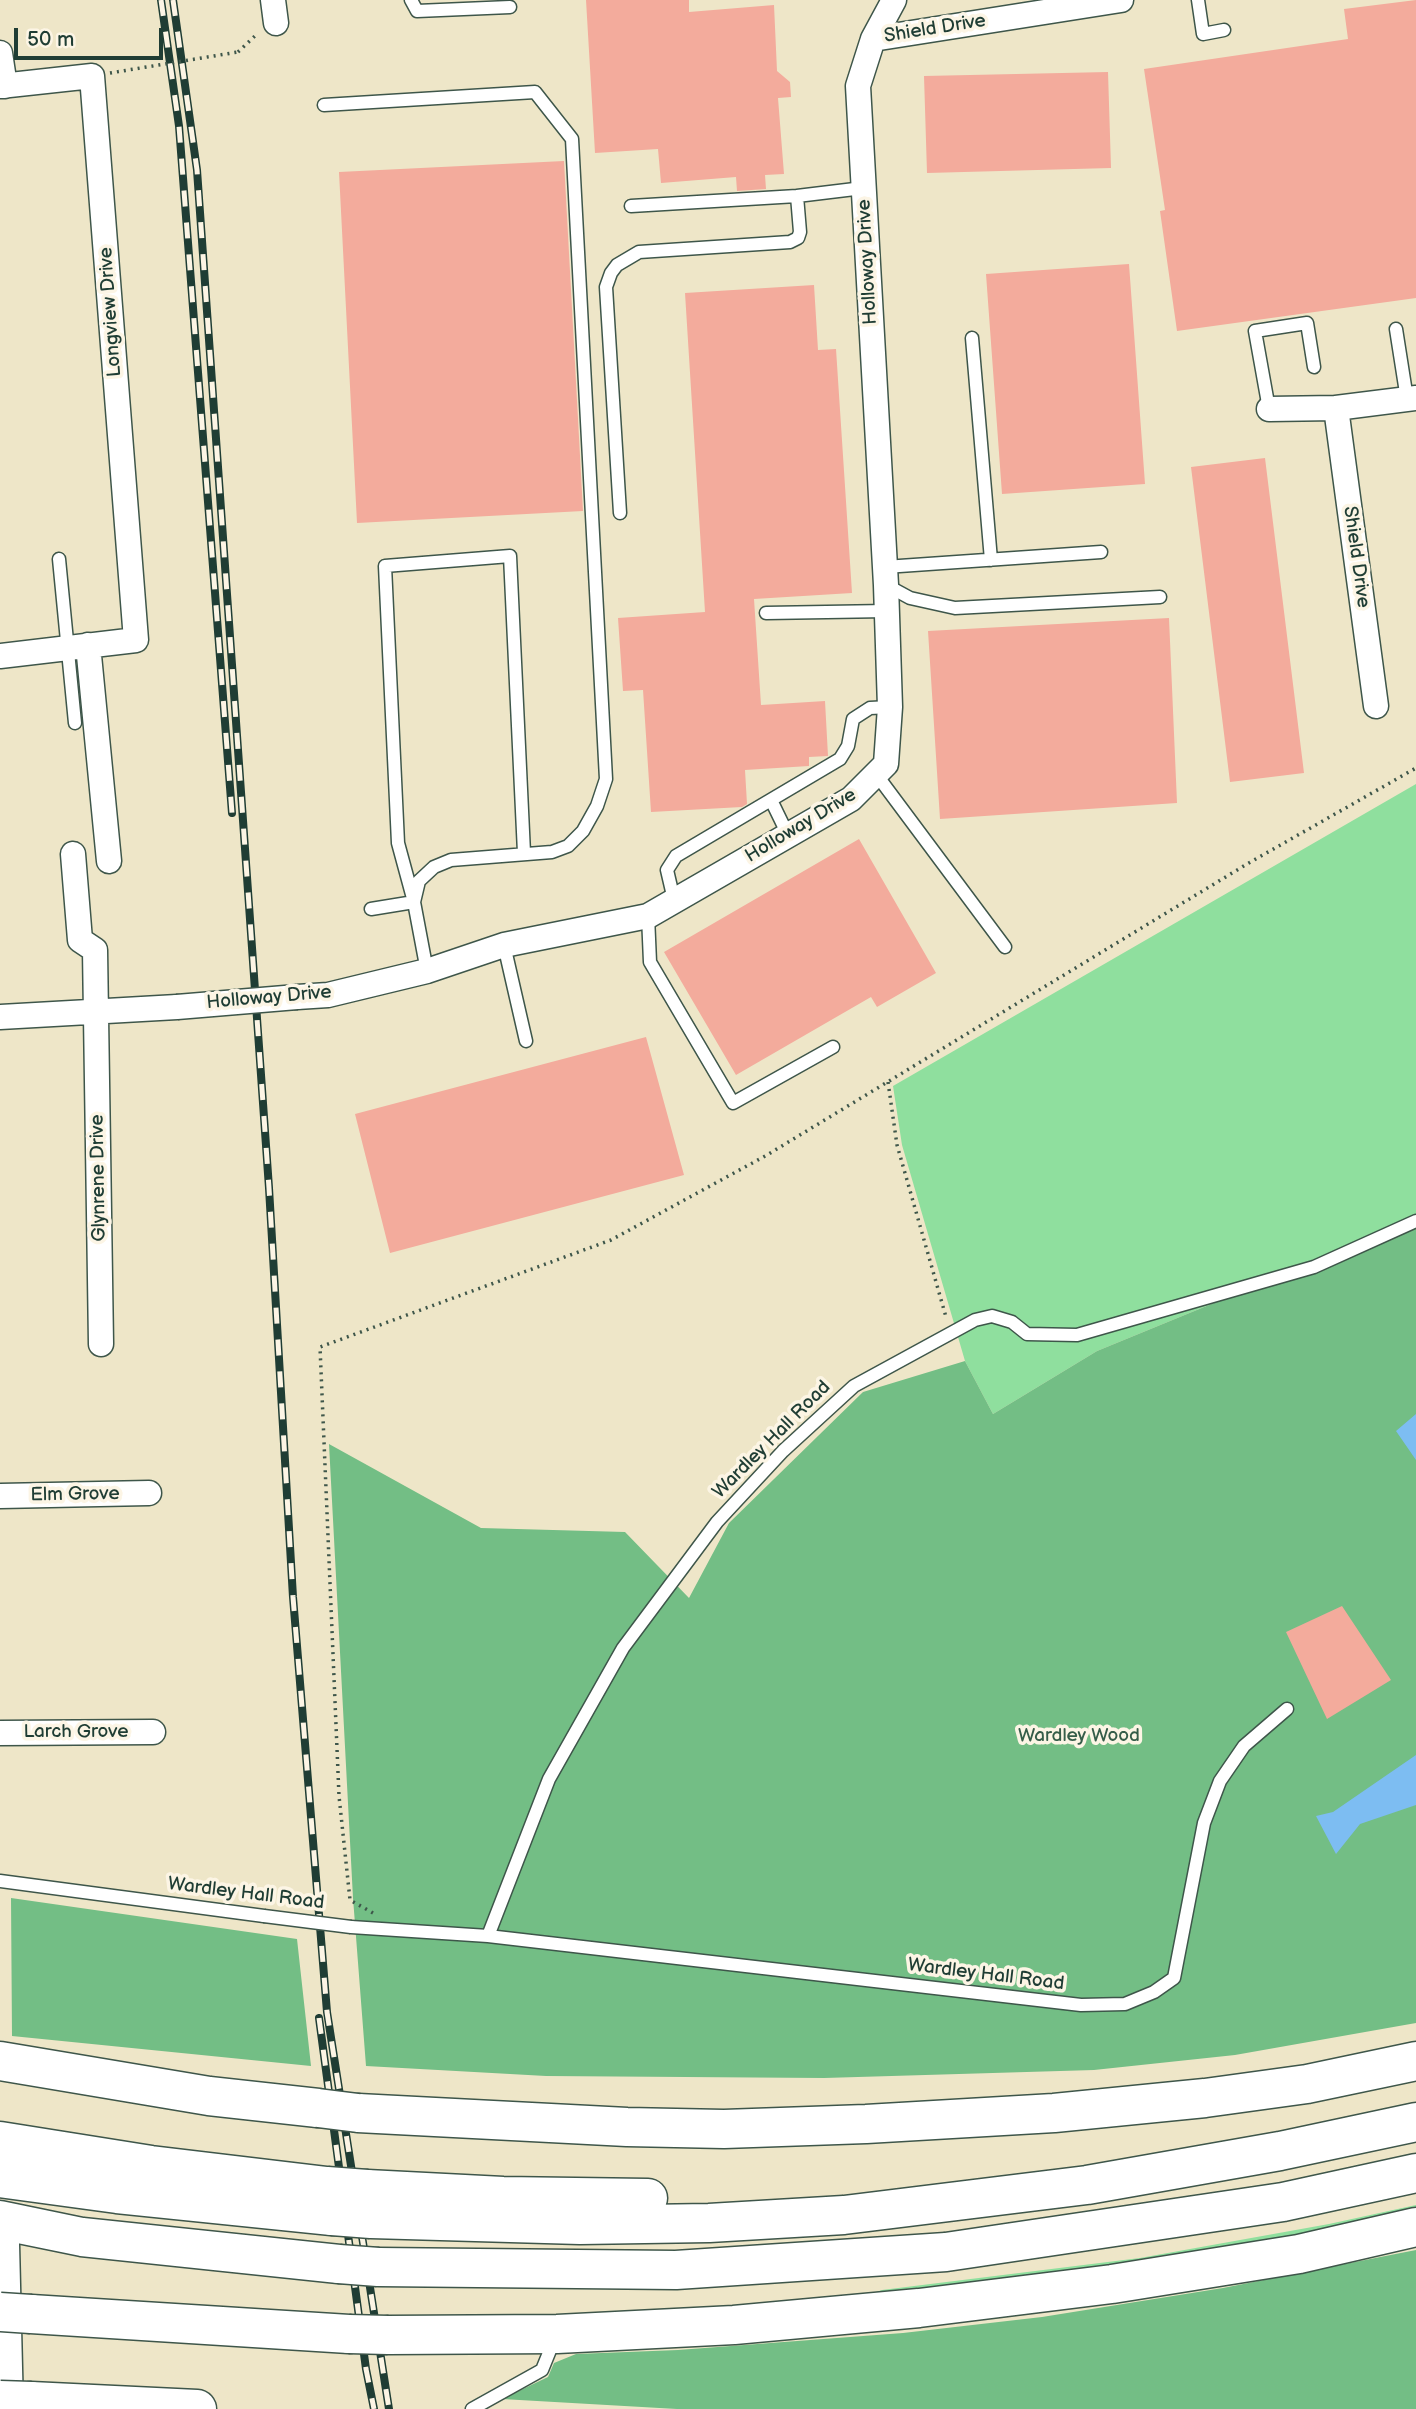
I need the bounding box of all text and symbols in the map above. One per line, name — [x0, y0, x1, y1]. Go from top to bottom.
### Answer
street label: Shield Drive — [883, 10, 987, 48]
scale bar — [18, 14, 166, 58]
text: 50 m — [27, 27, 74, 52]
street label: Holloway Drive — [853, 199, 883, 325]
street label: Longview Drive — [95, 246, 127, 378]
street label: Shield Drive — [1338, 505, 1374, 609]
street label: Holloway Drive — [741, 784, 861, 868]
street label: Holloway Drive — [206, 981, 332, 1015]
street label: Glynrene Drive — [86, 1114, 112, 1242]
street label: Wardley Hall Road — [708, 1376, 836, 1504]
street label: Elm Grove — [30, 1483, 120, 1507]
street label: Larch Grove — [24, 1721, 128, 1743]
park label: Wardley Wood — [1018, 1725, 1140, 1747]
street label: Wardley Hall Road — [166, 1873, 326, 1915]
street label: Wardley Hall Road — [906, 1954, 1066, 1996]

